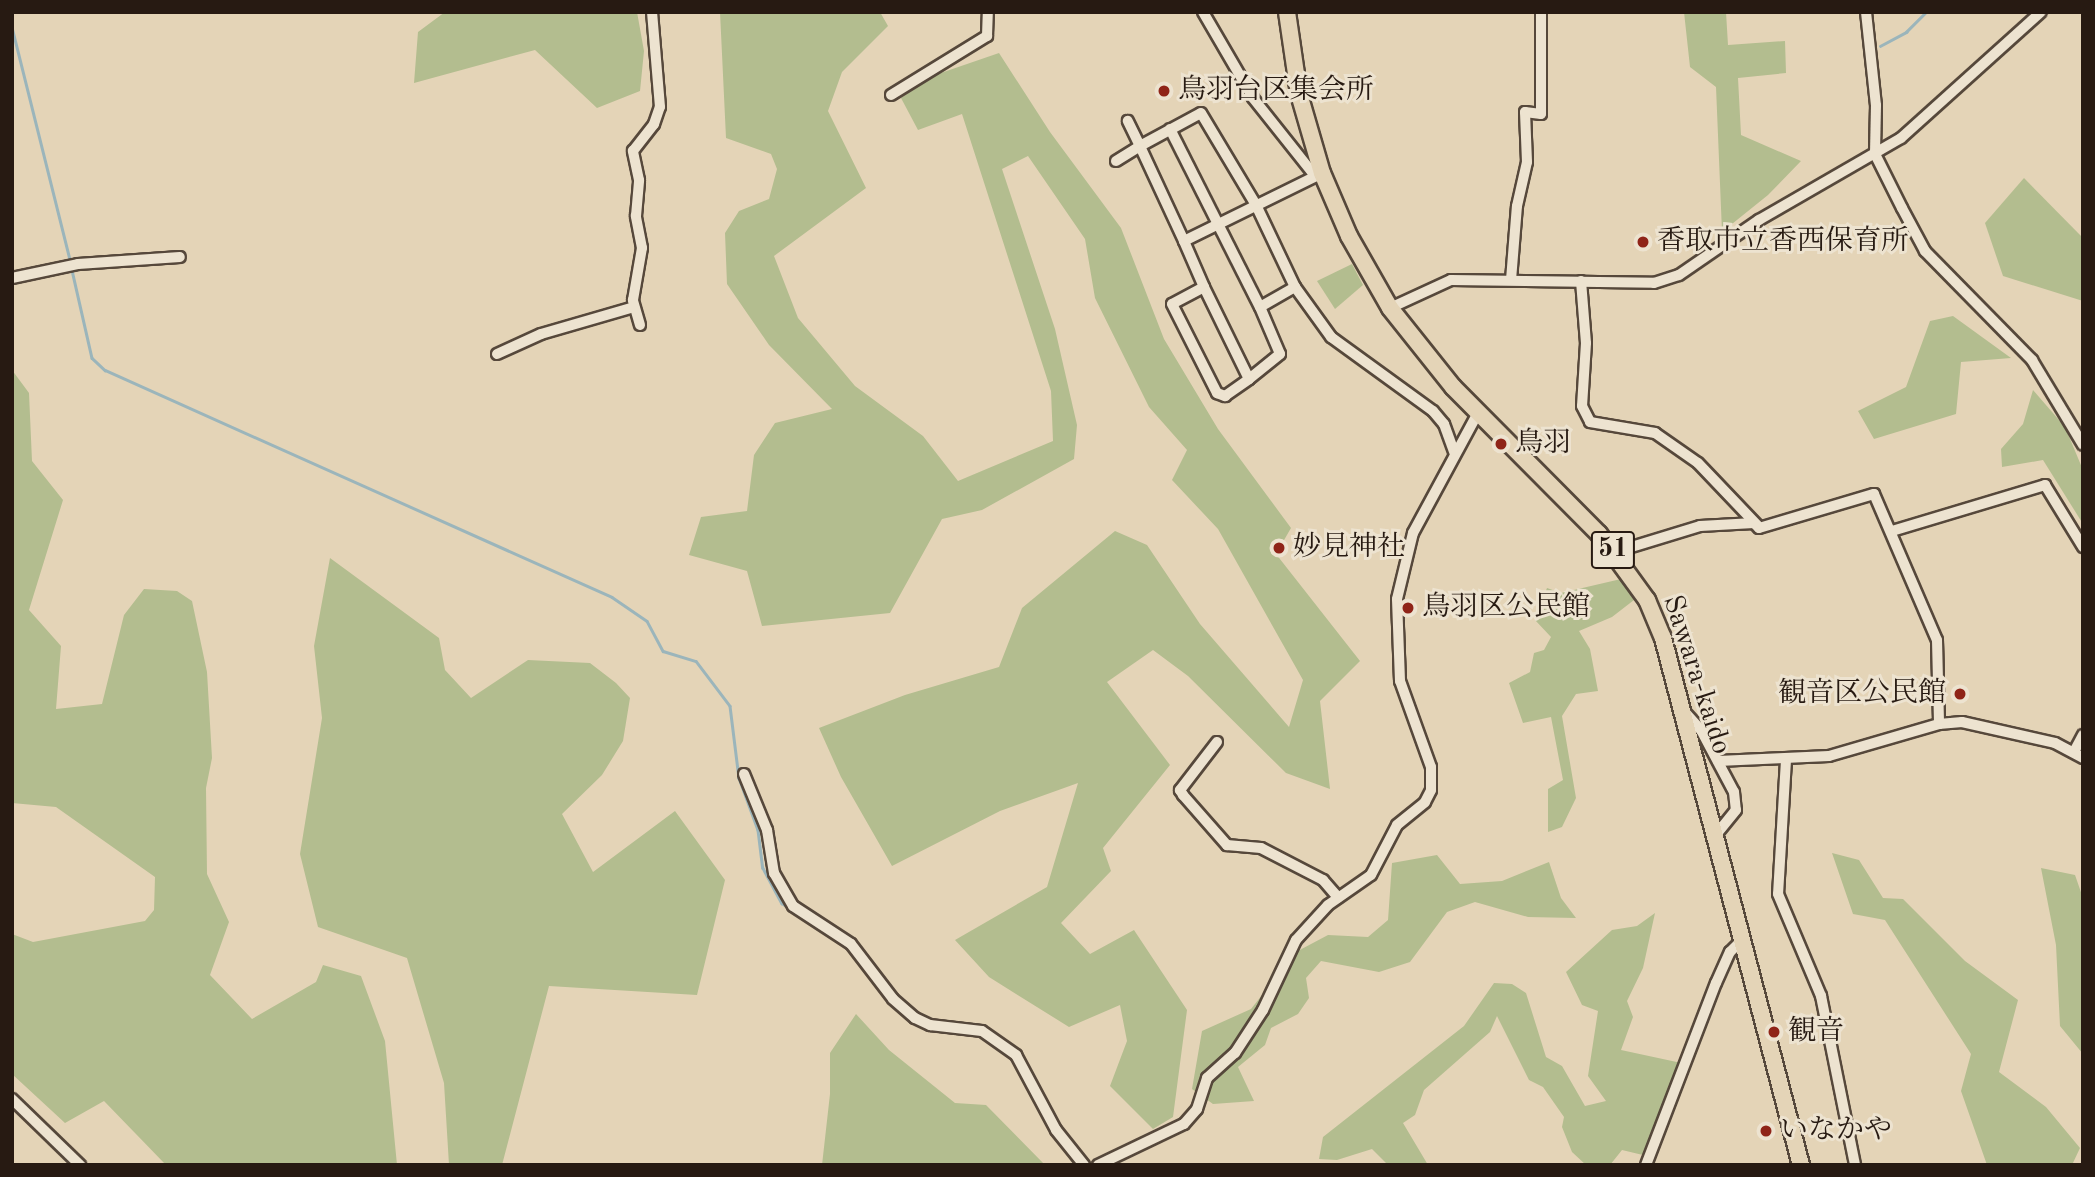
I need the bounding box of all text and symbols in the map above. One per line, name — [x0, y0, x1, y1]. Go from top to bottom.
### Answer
place label: 鳥羽台区集会所 — [1178, 74, 1374, 108]
marker: 鳥羽台区集会所 — [1156, 83, 1172, 99]
place label: 香取市立香西保育所 — [1657, 225, 1909, 259]
marker: 香取市立香西保育所 — [1635, 234, 1651, 250]
place label: 鳥羽 — [1515, 427, 1571, 461]
marker: 鳥羽 — [1493, 436, 1509, 452]
road number: 51 — [1590, 528, 1636, 572]
place label: 妙見神社 — [1293, 531, 1405, 565]
marker: 妙見神社 — [1271, 540, 1287, 556]
place label: 鳥羽区公民館 — [1422, 591, 1590, 625]
street label: Sawara-kaido — [1654, 591, 1738, 759]
marker: 鳥羽区公民館 — [1400, 600, 1416, 616]
place label: 観音区公民館 — [1778, 677, 1946, 711]
marker: 観音区公民館 — [1952, 686, 1968, 702]
place label: 観音 — [1788, 1015, 1844, 1049]
marker: 観音 — [1766, 1024, 1782, 1040]
place label: いなかや — [1780, 1114, 1892, 1148]
marker: いなかや — [1758, 1123, 1774, 1139]

